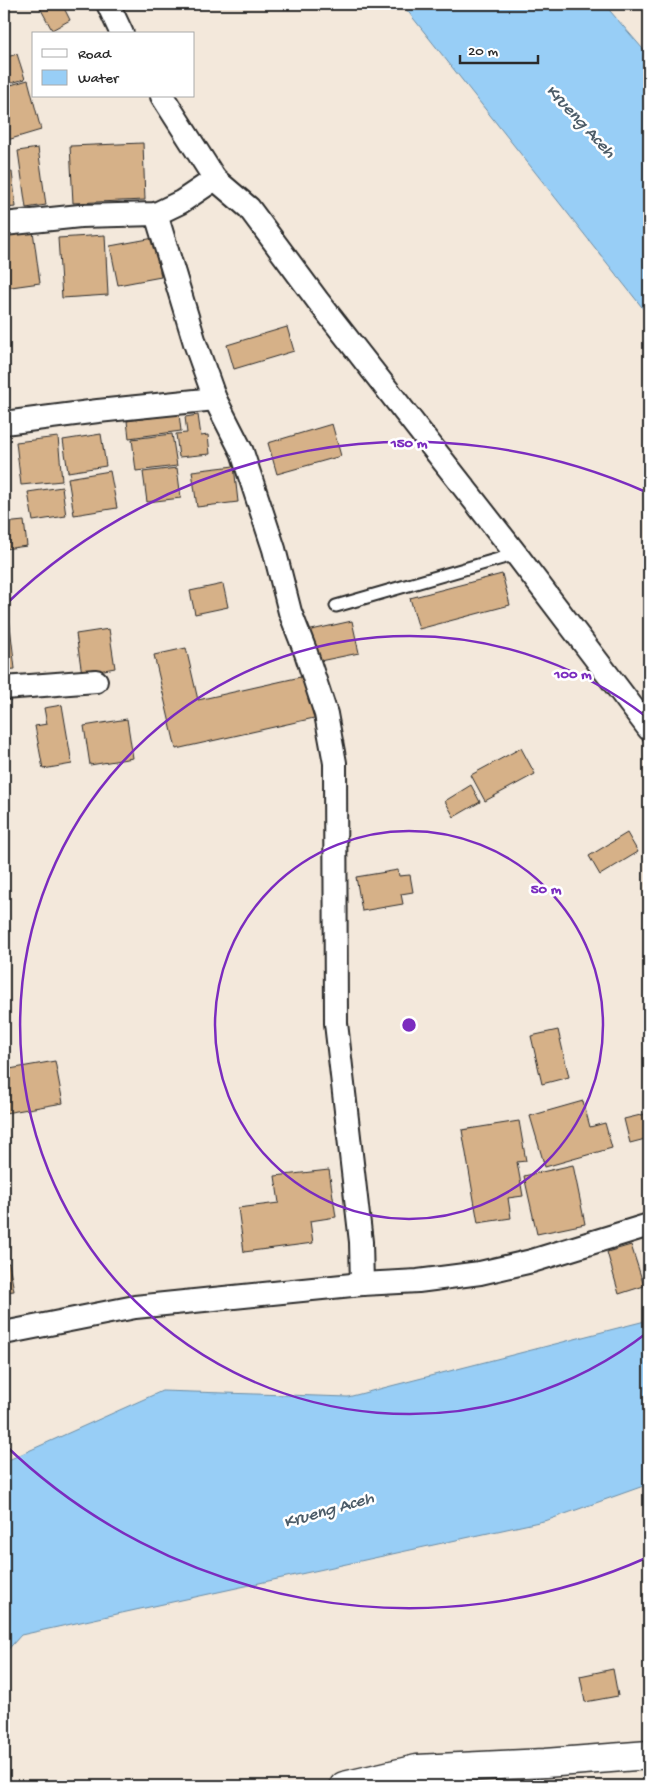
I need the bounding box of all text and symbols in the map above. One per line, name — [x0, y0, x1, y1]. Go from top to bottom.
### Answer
legend — [32, 32, 195, 98]
scale bar — [460, 32, 538, 64]
text: 20 m — [468, 43, 498, 61]
text: Road — [78, 46, 112, 64]
text: Water — [78, 70, 120, 88]
water label: Krueng Aceh — [541, 81, 620, 163]
text: 150 m — [390, 435, 428, 453]
text: 100 m — [553, 666, 592, 684]
text: 50 m — [531, 881, 562, 899]
centre of rings — [400, 1016, 418, 1034]
water label: Krueng Aceh — [282, 1488, 377, 1534]

